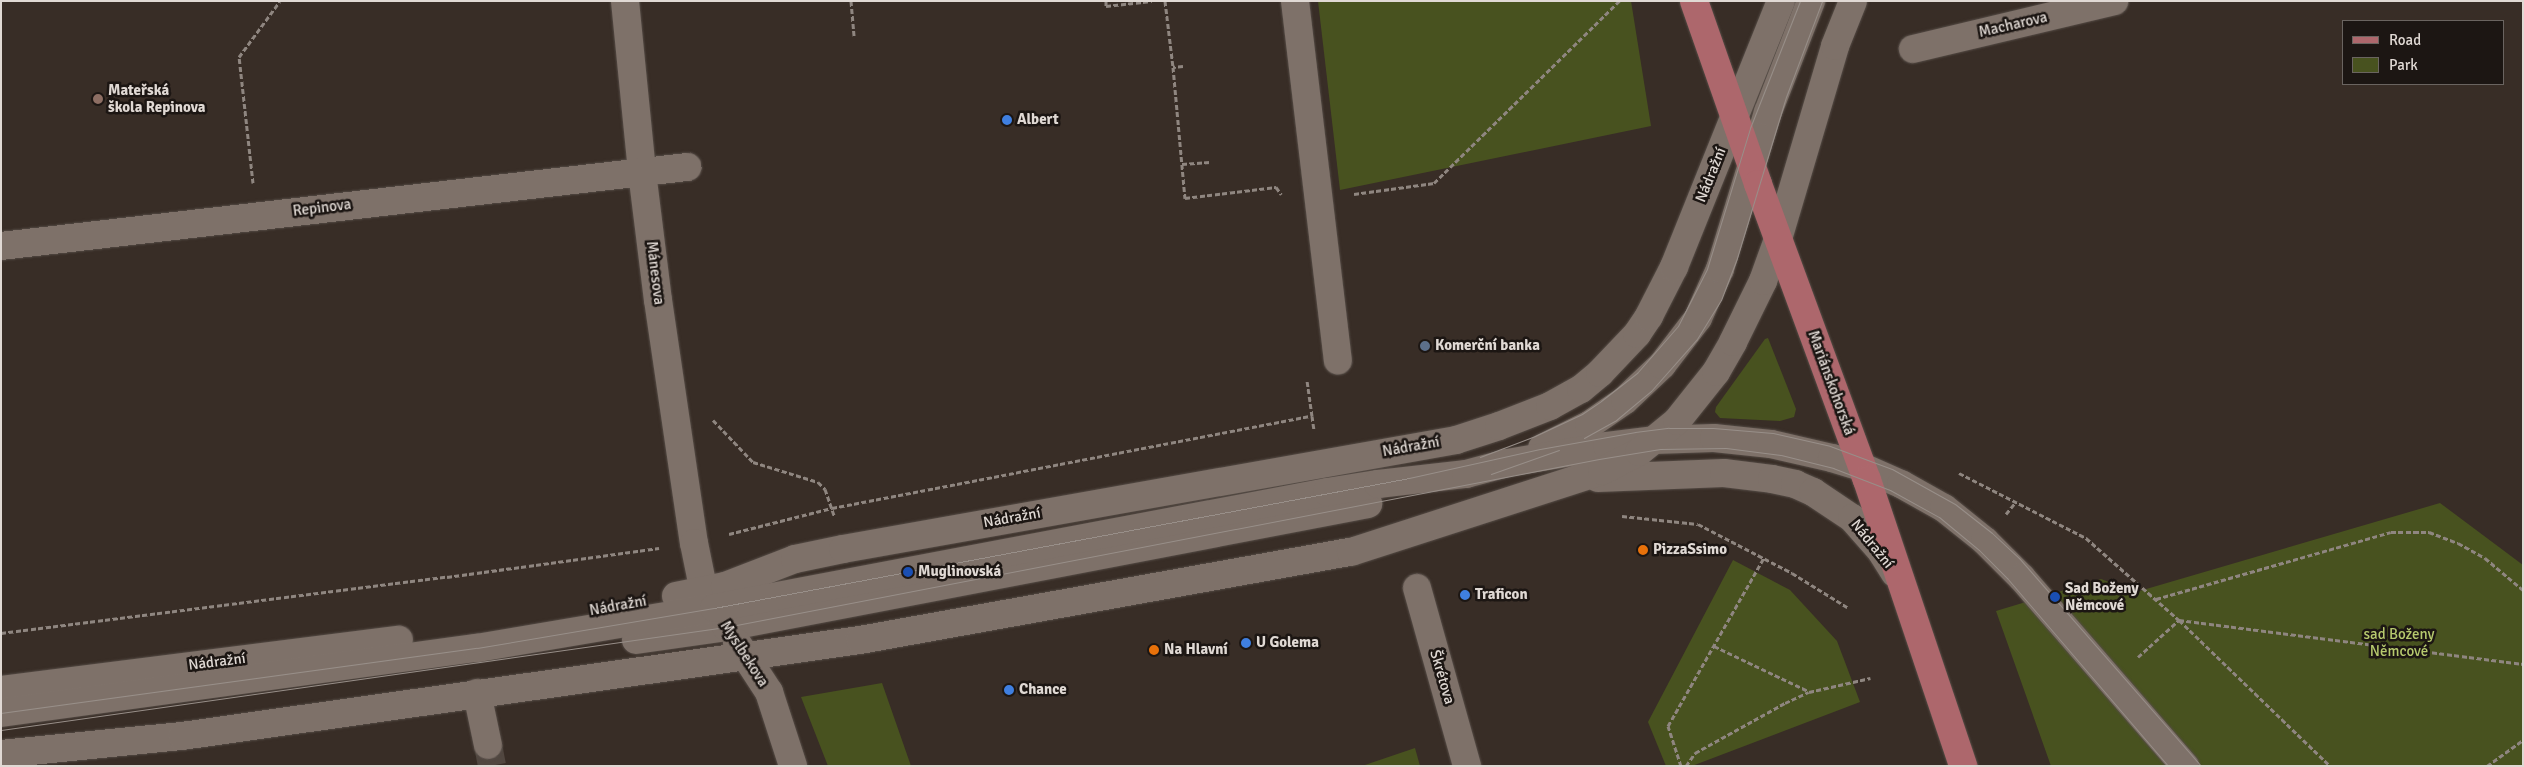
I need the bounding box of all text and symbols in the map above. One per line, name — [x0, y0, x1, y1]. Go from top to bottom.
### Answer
street label: Macharova — [1977, 8, 2049, 42]
legend — [2342, 20, 2504, 85]
text: Road — [2389, 31, 2421, 49]
text: Park — [2389, 56, 2418, 74]
place label: Mateřská škola Repinova — [108, 81, 206, 116]
marker: Mateřská škola Repinova — [92, 93, 104, 105]
place label: Albert — [1017, 111, 1059, 129]
marker: Albert — [1001, 114, 1013, 126]
street label: Nádražní — [1692, 145, 1730, 205]
street label: Repinova — [292, 195, 352, 221]
street label: Mánesova — [642, 240, 668, 306]
street label: Mariánskohorská — [1804, 328, 1858, 438]
place label: Komerční banka — [1435, 337, 1540, 355]
marker: Komerční banka — [1419, 340, 1431, 352]
street label: Nádražní — [1381, 433, 1441, 461]
street label: Nádražní — [982, 504, 1042, 532]
street label: Nádražní — [1847, 516, 1897, 572]
place label: PizzaSsimo — [1653, 541, 1727, 559]
marker: PizzaSsimo — [1637, 544, 1649, 556]
place label: Muglinovská — [918, 563, 1001, 581]
marker: Muglinovská — [902, 566, 914, 578]
place label: Sad Boženy Němcové — [2065, 579, 2139, 614]
place label: Traficon — [1475, 586, 1528, 604]
marker: Traficon — [1459, 589, 1471, 601]
marker: Sad Boženy Němcové — [2049, 591, 2061, 603]
street label: Nádražní — [588, 592, 648, 620]
street label: Myslbekova — [716, 618, 772, 690]
park label: sad Boženy Němcové — [2364, 625, 2434, 660]
place label: U Golema — [1256, 634, 1319, 652]
marker: U Golema — [1240, 637, 1252, 649]
place label: Na Hlavní — [1164, 641, 1228, 659]
marker: Na Hlavní — [1148, 644, 1160, 656]
street label: Škrétova — [1426, 648, 1458, 706]
street label: Nádražní — [187, 650, 247, 674]
place label: Chance — [1019, 681, 1067, 699]
marker: Chance — [1003, 684, 1015, 696]

